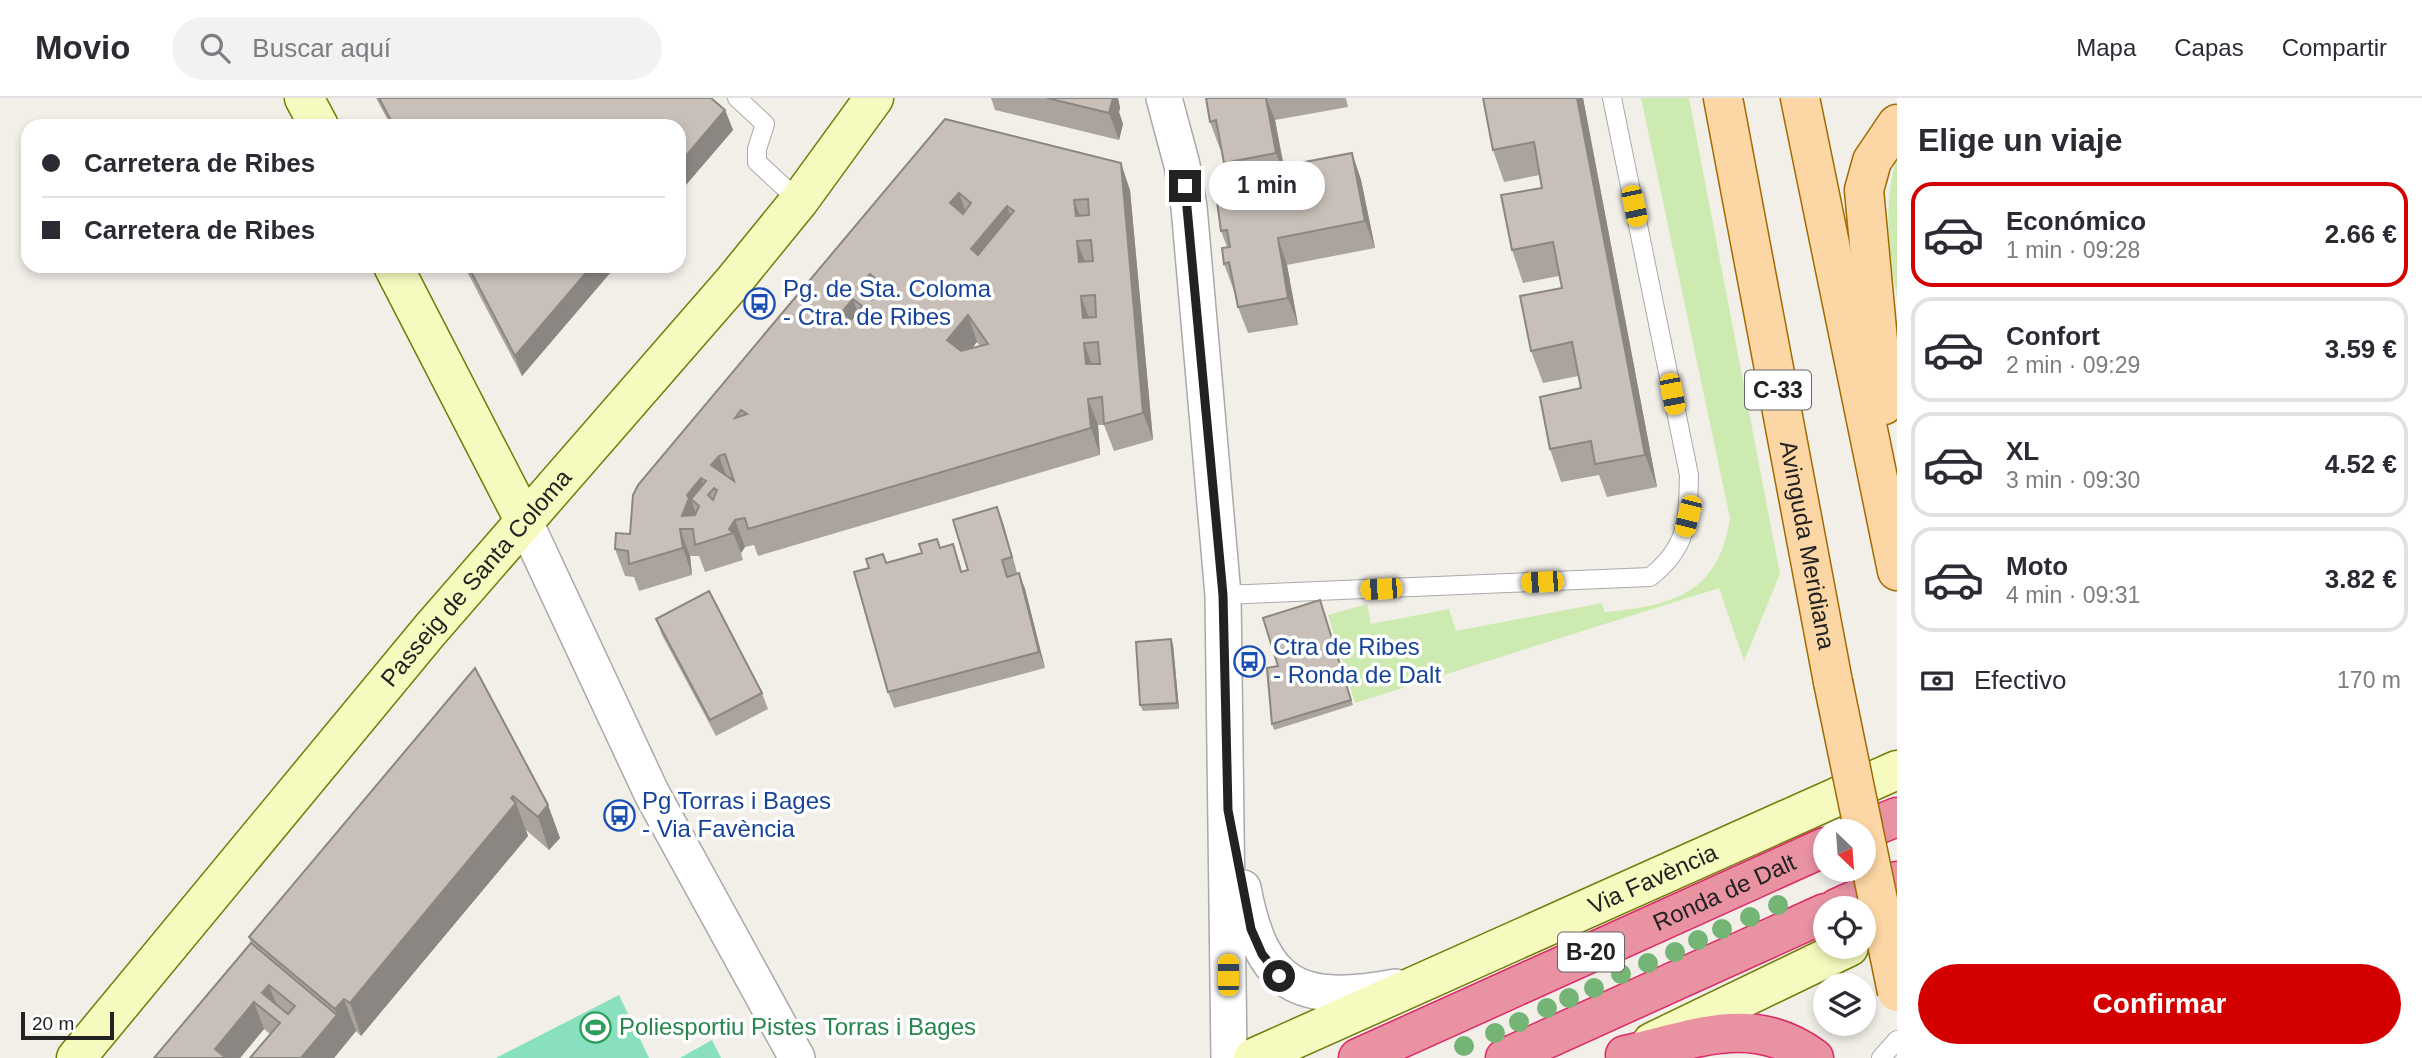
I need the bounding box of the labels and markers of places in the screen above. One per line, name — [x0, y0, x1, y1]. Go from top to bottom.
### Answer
place label: Pg. de Sta. Coloma - Ctra. de Ribes — [783, 275, 992, 330]
bus stop icon: Pg. de Sta. Coloma - Ctra. de Ribes — [743, 286, 777, 320]
place label: Ctra de Ribes - Ronda de Dalt — [1273, 633, 1441, 688]
bus stop icon: Ctra de Ribes - Ronda de Dalt — [1233, 644, 1267, 678]
place label: Pg Torras i Bages - Via Favència — [642, 787, 831, 842]
bus stop icon: Pg Torras i Bages - Via Favència — [602, 798, 636, 832]
sports icon: Poliesportiu Pistes Torras i Bages — [579, 1010, 613, 1044]
place label: Poliesportiu Pistes Torras i Bages — [619, 1013, 976, 1040]

